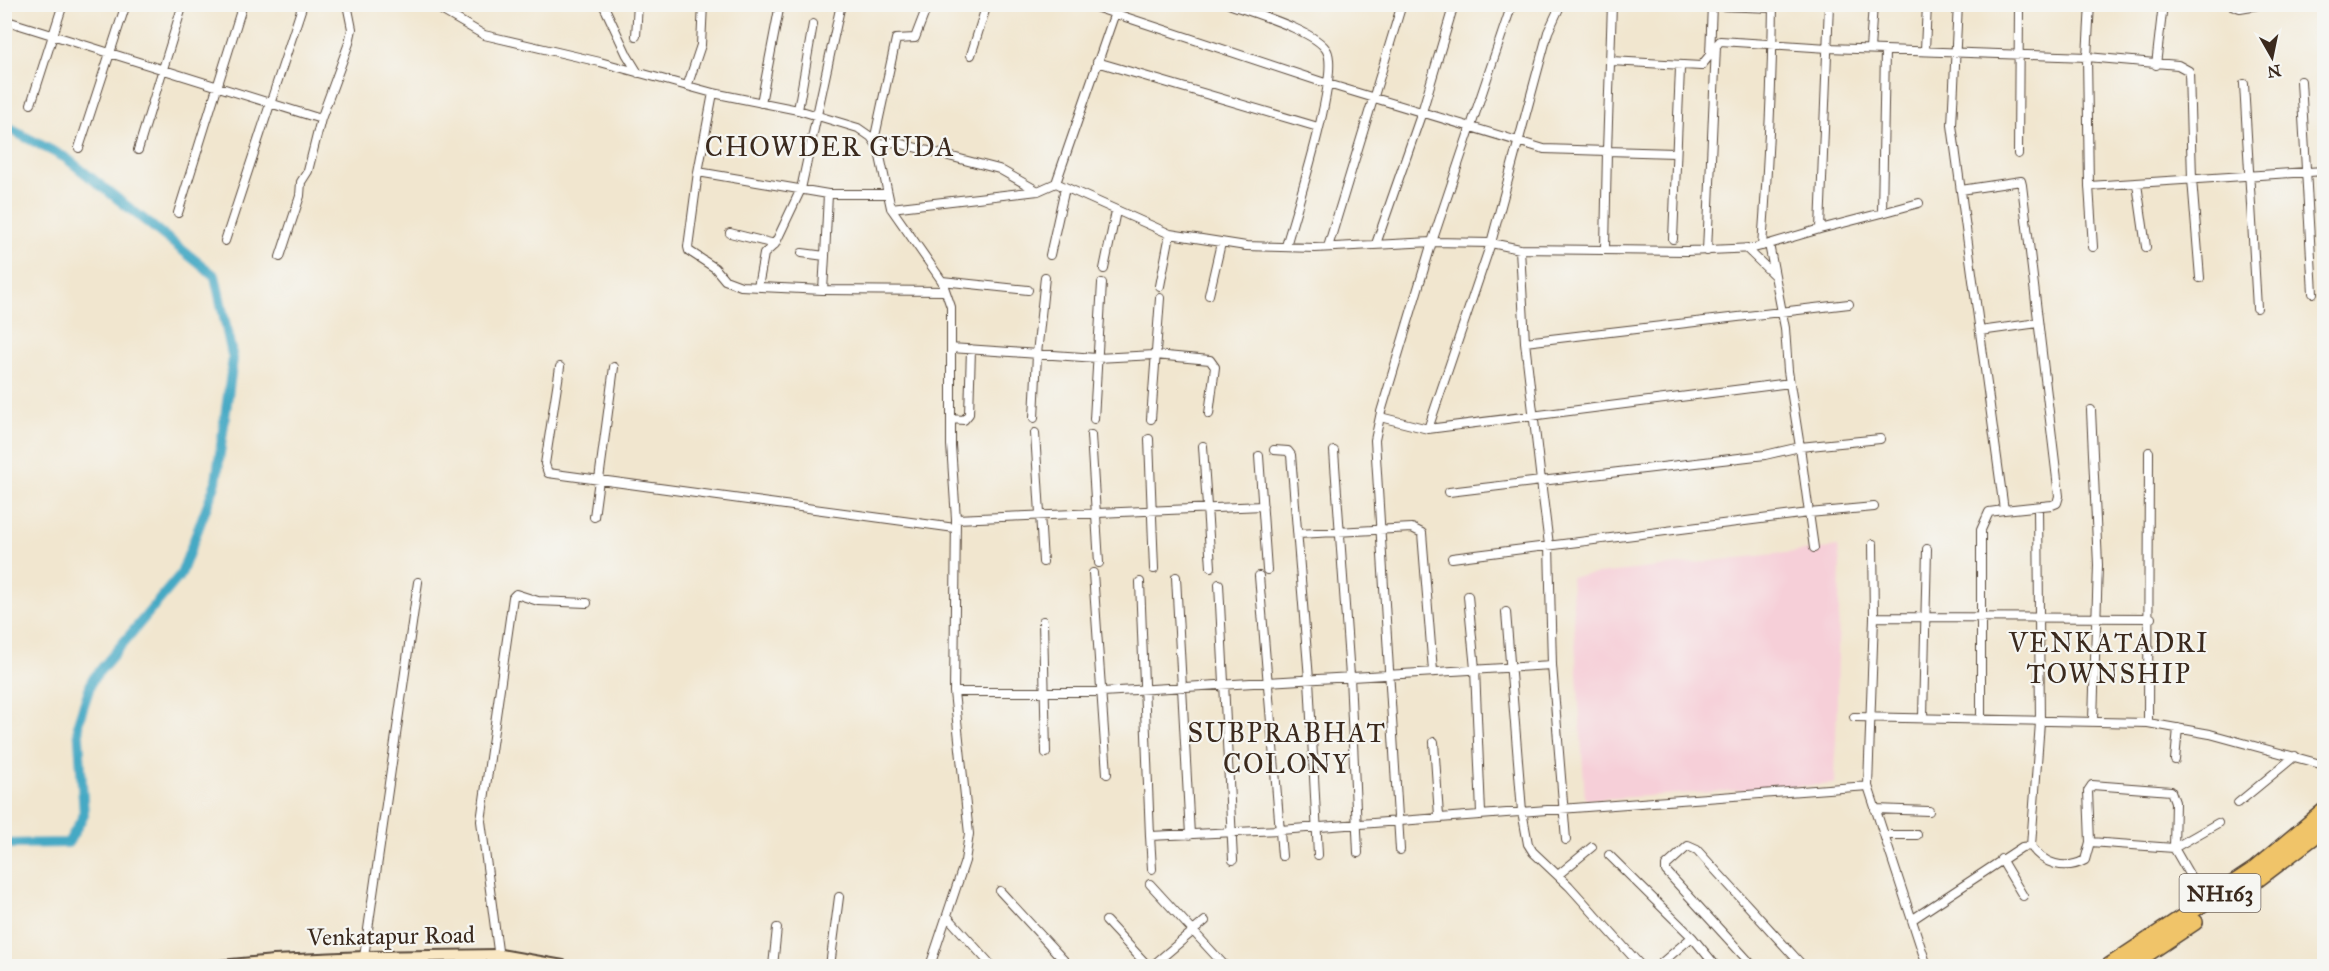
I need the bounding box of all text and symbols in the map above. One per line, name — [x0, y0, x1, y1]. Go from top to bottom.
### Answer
north arrow — [2242, 27, 2302, 87]
text: N — [2266, 61, 2282, 82]
district label: CHOWDER GUDA — [705, 130, 955, 163]
district label: VENKATADRI TOWNSHIP — [2008, 626, 2209, 690]
district label: SUBPRABHAT COLONY — [1187, 716, 1387, 780]
road number: NH163 — [2180, 874, 2260, 912]
street label: Venkatapur Road — [306, 920, 475, 952]

